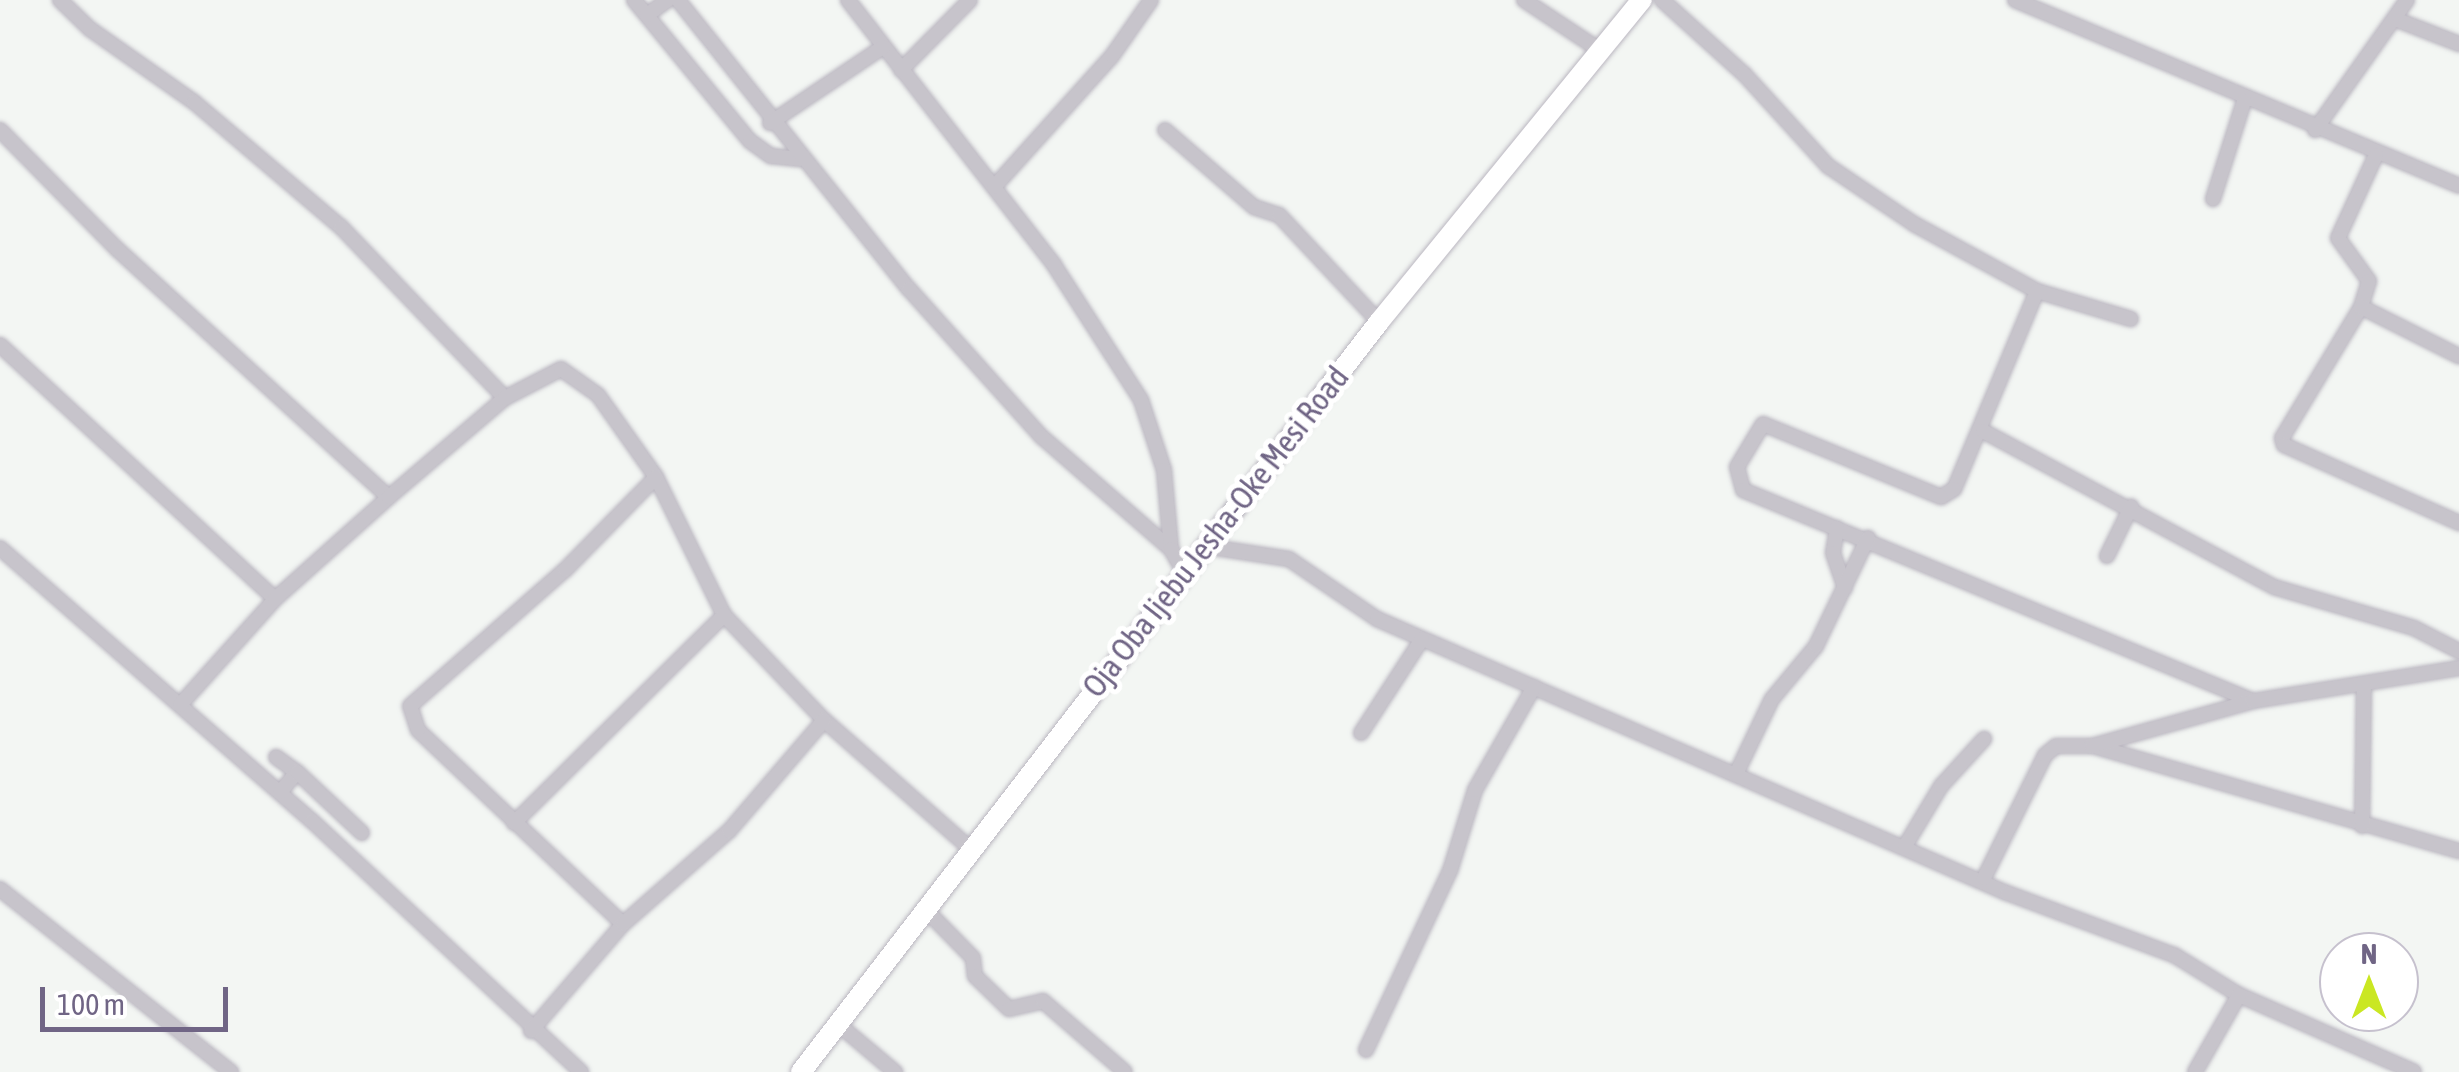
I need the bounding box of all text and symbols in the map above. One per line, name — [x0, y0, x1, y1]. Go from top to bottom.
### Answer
street label: Oja Oba Ijebu Jesha-Oke Mesi Road — [1075, 359, 1357, 705]
north arrow — [2319, 932, 2419, 1032]
text: N — [2361, 938, 2377, 970]
scale bar — [45, 967, 232, 1029]
text: 100 m — [57, 987, 125, 1021]

